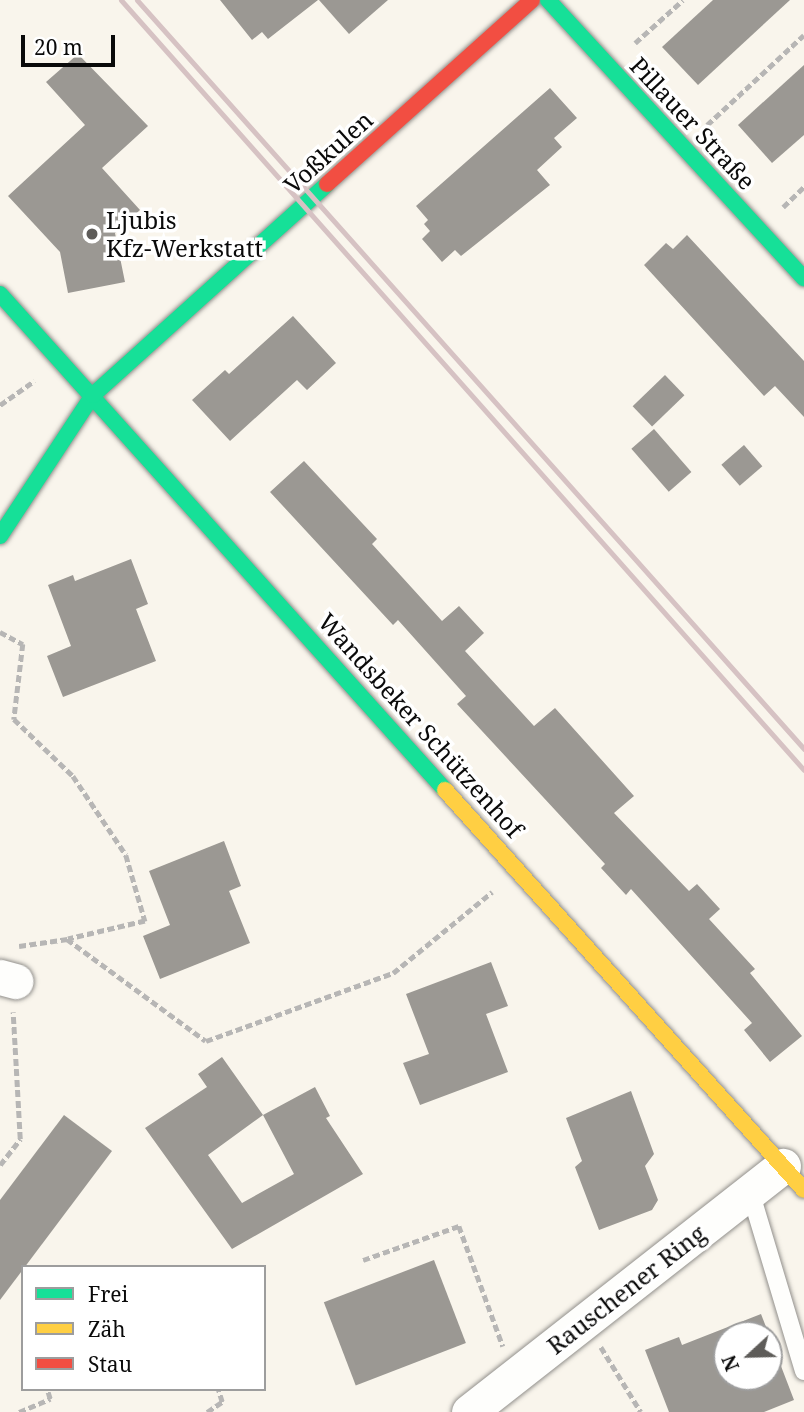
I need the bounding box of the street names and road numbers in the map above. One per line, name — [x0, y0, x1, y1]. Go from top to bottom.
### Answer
street label: Pillauer Straße — [624, 51, 762, 195]
street label: Voßkulen — [278, 105, 378, 199]
street label: Wandsbeker Schützenhof — [313, 607, 529, 843]
street label: Rauschener Ring — [541, 1218, 711, 1360]

